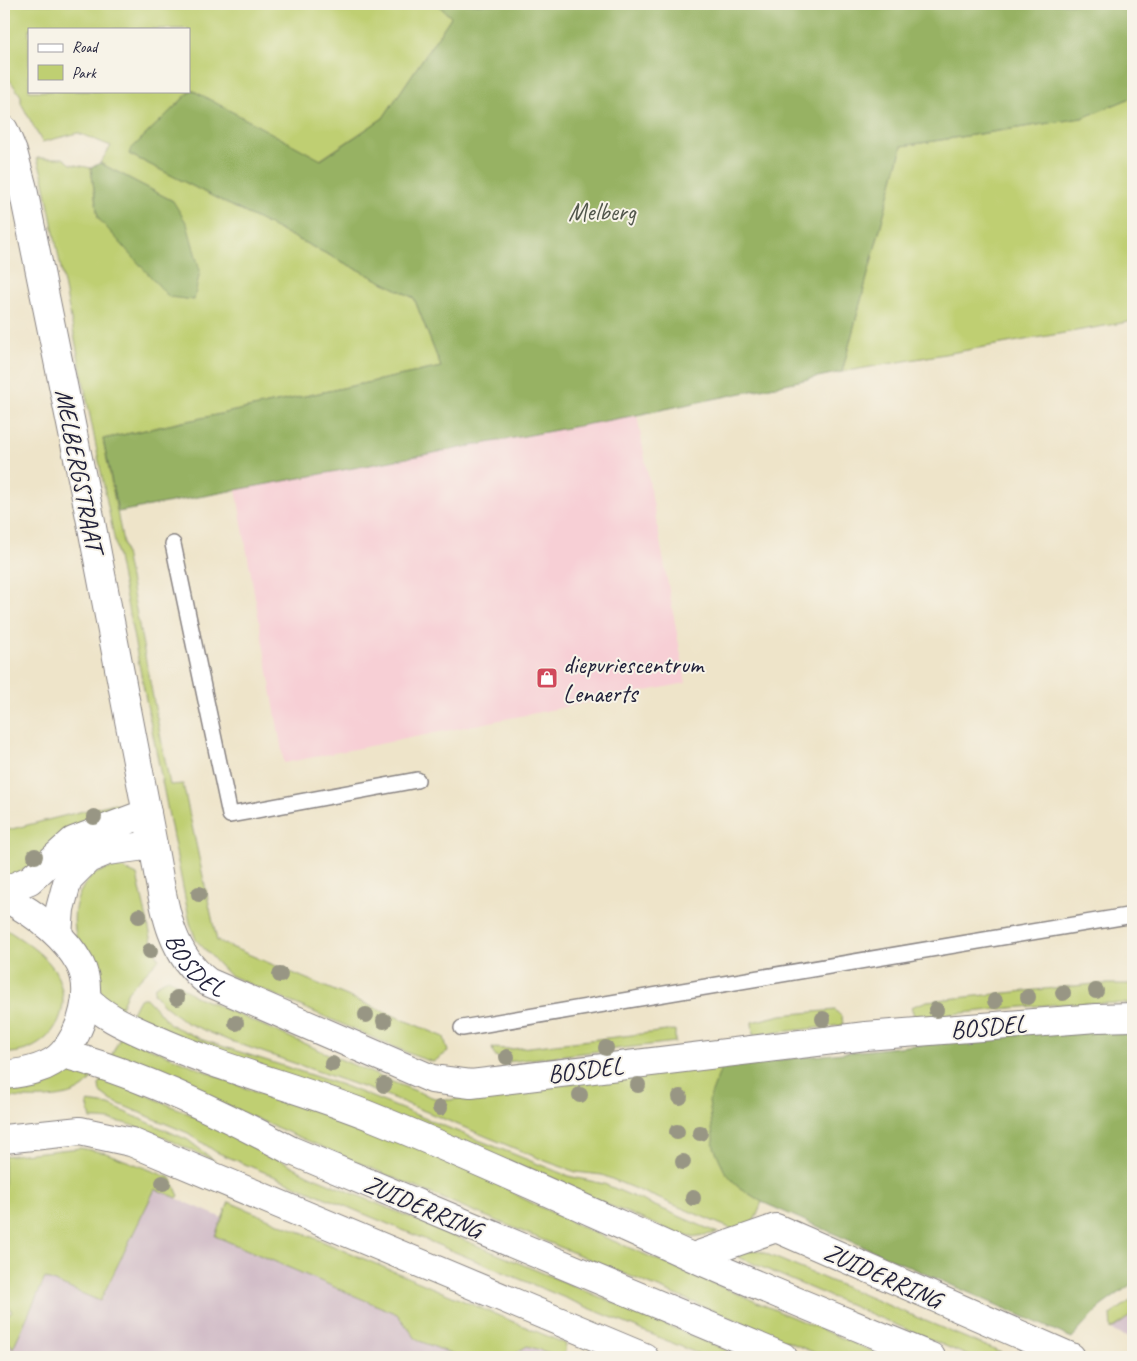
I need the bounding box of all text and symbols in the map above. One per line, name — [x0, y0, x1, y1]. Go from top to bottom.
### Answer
legend — [28, 28, 190, 92]
text: Road — [72, 38, 99, 57]
text: Park — [72, 64, 97, 83]
park label: Melberg — [568, 196, 637, 228]
street label: MELBERGSTRAAT — [48, 386, 112, 560]
place label: diepvriescentrum Lenaerts — [563, 649, 705, 710]
shop icon: diepvriescentrum Lenaerts — [535, 666, 559, 690]
street label: BOSDEL — [158, 929, 230, 1005]
street label: BOSDEL — [949, 1008, 1028, 1046]
street label: BOSDEL — [546, 1049, 626, 1090]
street label: ZUIDERRING — [359, 1168, 490, 1247]
street label: ZUIDERRING — [819, 1236, 949, 1317]

